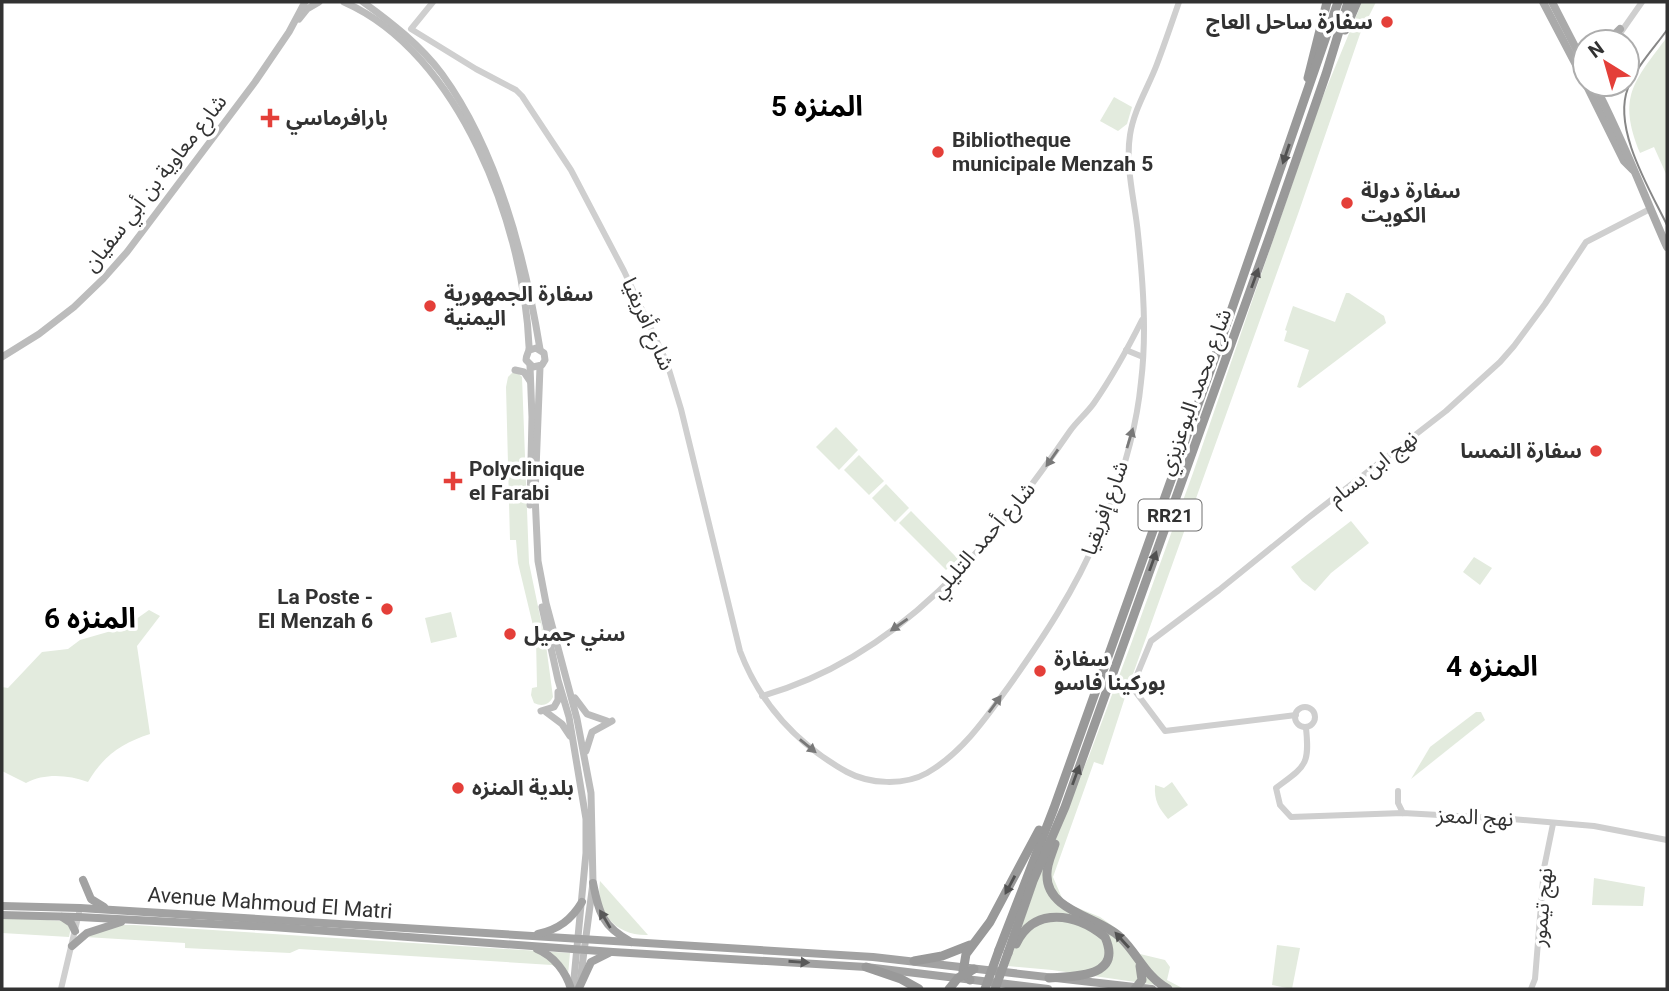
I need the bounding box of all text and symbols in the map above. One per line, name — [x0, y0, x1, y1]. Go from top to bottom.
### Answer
place label: سفارة ساحل العاج — [1206, 10, 1373, 37]
marker: سفارة ساحل العاج — [1379, 14, 1395, 30]
north arrow — [1571, 28, 1641, 98]
text: N — [1584, 37, 1608, 63]
street label: شارع معاوية بن أبي سفيان — [78, 89, 235, 279]
district label: المنزه 5 — [771, 90, 863, 123]
place label: بارافرماسي — [286, 106, 388, 135]
marker: بارافرماسي — [260, 108, 280, 128]
place label: Bibliotheque municipale Menzah 5 — [952, 128, 1153, 176]
marker: Bibliotheque municipale Menzah 5 — [930, 144, 946, 160]
one-way arrow — [1280, 144, 1291, 165]
place label: سفارة دولة الكويت — [1361, 179, 1461, 227]
marker: سفارة دولة الكويت — [1339, 195, 1355, 211]
one-way arrow — [1250, 267, 1261, 288]
street label: شارع أفريقيا — [614, 274, 680, 375]
place label: سفارة الجمهورية اليمنية — [444, 282, 594, 330]
marker: سفارة الجمهورية اليمنية — [422, 298, 438, 314]
street label: شارع محمد البوعزيزي — [1154, 305, 1240, 480]
street label: نهج ابن بسام — [1324, 426, 1425, 513]
one-way arrow — [1126, 427, 1136, 448]
place label: سفارة النمسا — [1460, 439, 1582, 463]
marker: سفارة النمسا — [1588, 443, 1604, 459]
one-way arrow — [1045, 449, 1059, 467]
place label: Polyclinique el Farabi — [469, 457, 585, 505]
street label: شارع إفريقيا — [1077, 457, 1136, 560]
marker: Polyclinique el Farabi — [443, 471, 463, 491]
street label: شارع أحمد التليلي — [926, 477, 1043, 606]
road number: RR21 — [1138, 500, 1202, 530]
one-way arrow — [1148, 551, 1159, 572]
place label: La Poste - El Menzah 6 — [258, 585, 373, 633]
marker: La Poste - El Menzah 6 — [379, 601, 395, 617]
district label: المنزه 6 — [44, 602, 136, 635]
one-way arrow — [890, 618, 908, 632]
place label: سني جميل — [524, 622, 626, 651]
marker: سني جميل — [502, 626, 518, 642]
place label: سفارة بوركينا فاسو — [1054, 647, 1166, 695]
district label: المنزه 4 — [1446, 650, 1538, 683]
marker: سفارة بوركينا فاسو — [1032, 663, 1048, 679]
one-way arrow — [988, 695, 1002, 714]
one-way arrow — [799, 738, 817, 752]
one-way arrow — [1071, 765, 1082, 786]
place label: بلدية المنزه — [472, 776, 574, 800]
marker: بلدية المنزه — [450, 780, 466, 796]
street label: نهج المعز — [1435, 803, 1514, 834]
street label: نهج تيمور — [1527, 867, 1560, 949]
one-way arrow — [1004, 876, 1016, 896]
street label: Avenue Mahmoud El Matri — [147, 882, 393, 924]
one-way arrow — [599, 909, 612, 929]
one-way arrow — [1114, 931, 1130, 949]
one-way arrow — [788, 957, 810, 968]

